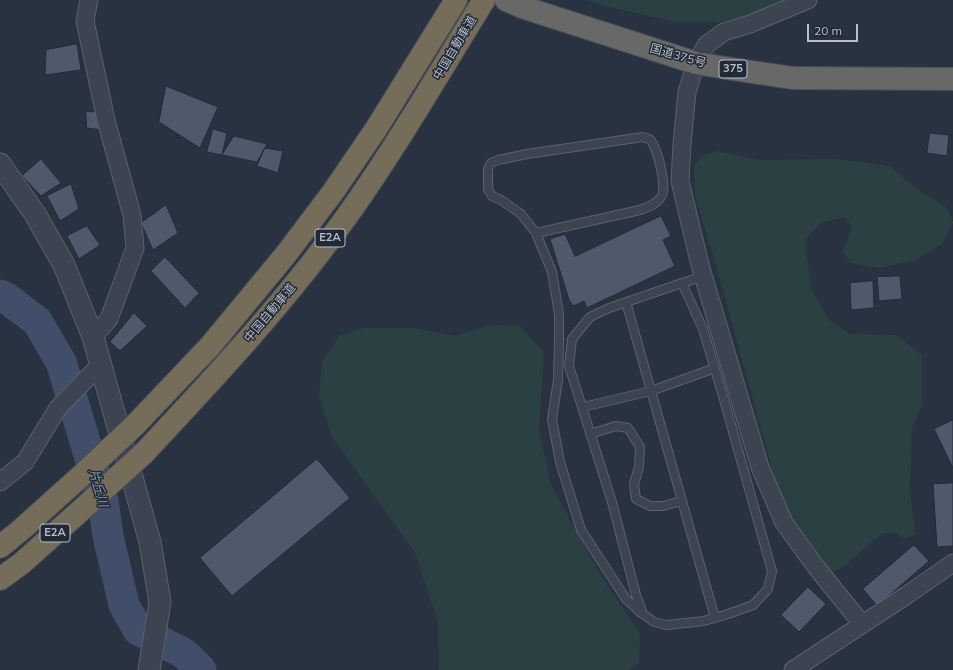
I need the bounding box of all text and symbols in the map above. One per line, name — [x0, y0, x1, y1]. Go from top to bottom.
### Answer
street label: 中国自動車道 — [430, 13, 480, 83]
scale bar — [809, 16, 860, 42]
text: 20 m — [814, 23, 842, 38]
street label: 国道375号 — [648, 41, 708, 71]
road number: 375 — [719, 60, 747, 78]
road number: E2A — [315, 229, 345, 247]
street label: 中国自動車道 — [241, 281, 299, 345]
water label: 片丘川 — [85, 467, 111, 509]
road number: E2A — [40, 524, 70, 542]

